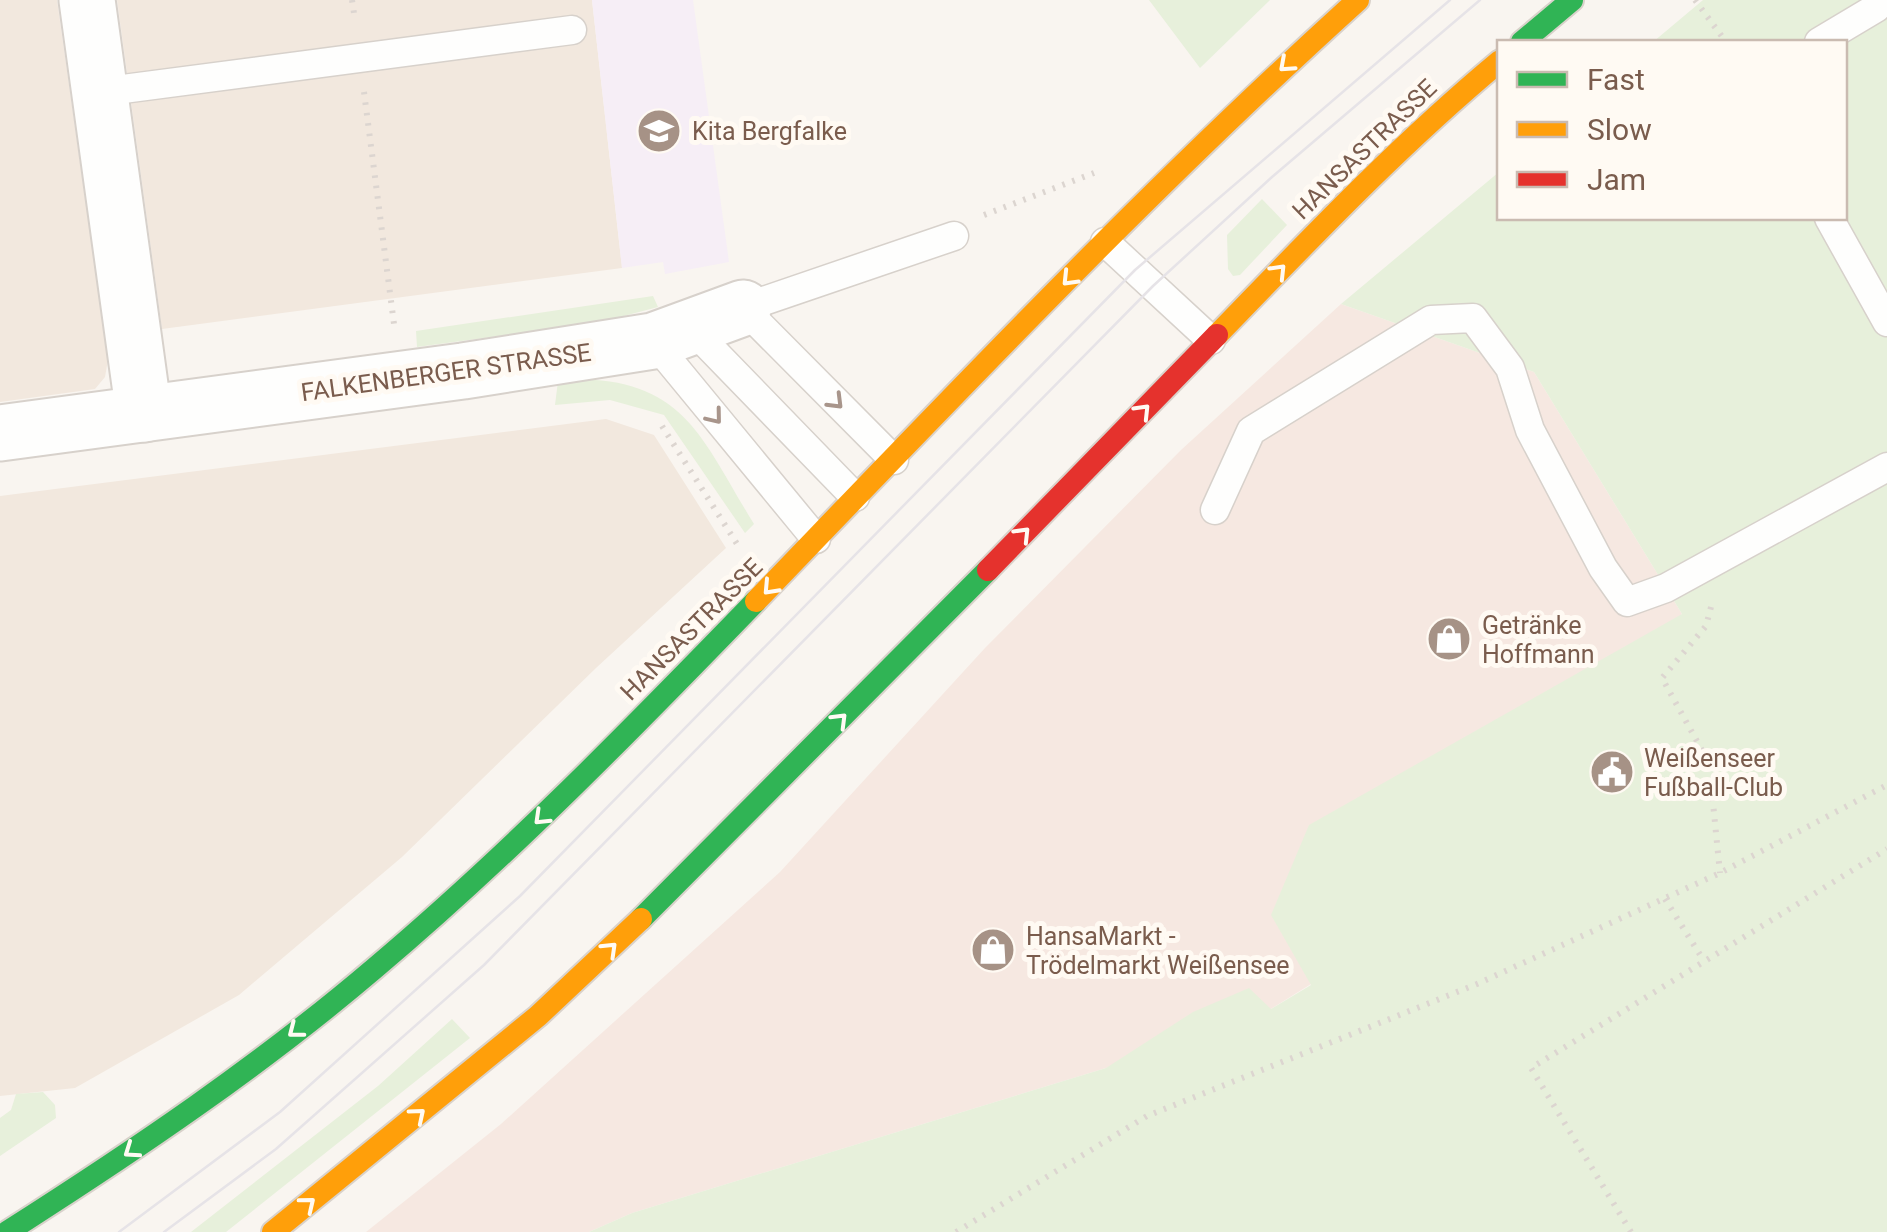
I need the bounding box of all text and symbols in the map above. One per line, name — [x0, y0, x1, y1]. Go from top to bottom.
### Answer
legend — [1497, 40, 1847, 220]
one-way arrow — [1279, 54, 1298, 72]
text: Fast — [1587, 62, 1645, 97]
street label: HANSASTRASSE — [1286, 73, 1442, 225]
school or university icon: Kita Bergfalke — [636, 108, 682, 154]
text: Slow — [1587, 112, 1652, 147]
place label: Kita Bergfalke — [692, 117, 847, 146]
text: Jam — [1587, 162, 1646, 197]
one-way arrow — [1267, 264, 1285, 282]
one-way arrow — [1063, 267, 1081, 285]
street label: FALKENBERGER STRASSE — [299, 338, 593, 407]
one-way arrow — [825, 391, 843, 409]
one-way arrow — [1131, 404, 1149, 423]
one-way arrow — [703, 405, 721, 423]
one-way arrow — [1011, 528, 1029, 546]
street label: HANSASTRASSE — [614, 552, 768, 706]
one-way arrow — [764, 576, 782, 595]
place label: Getränke Hoffmann — [1482, 611, 1595, 669]
shop icon: Getränke Hoffmann — [1426, 616, 1472, 662]
one-way arrow — [828, 714, 846, 732]
place label: Weißenseer Fußball-Club — [1644, 744, 1783, 802]
public building icon: Weißenseer Fußball-Club — [1589, 749, 1635, 795]
one-way arrow — [534, 806, 552, 824]
place label: HansaMarkt - Trödelmarkt Weißensee — [1026, 922, 1289, 980]
shop icon: HansaMarkt - Trödelmarkt Weißensee — [970, 927, 1016, 973]
one-way arrow — [598, 943, 616, 961]
one-way arrow — [289, 1019, 307, 1036]
one-way arrow — [407, 1109, 425, 1127]
one-way arrow — [124, 1139, 143, 1157]
one-way arrow — [296, 1198, 314, 1216]

